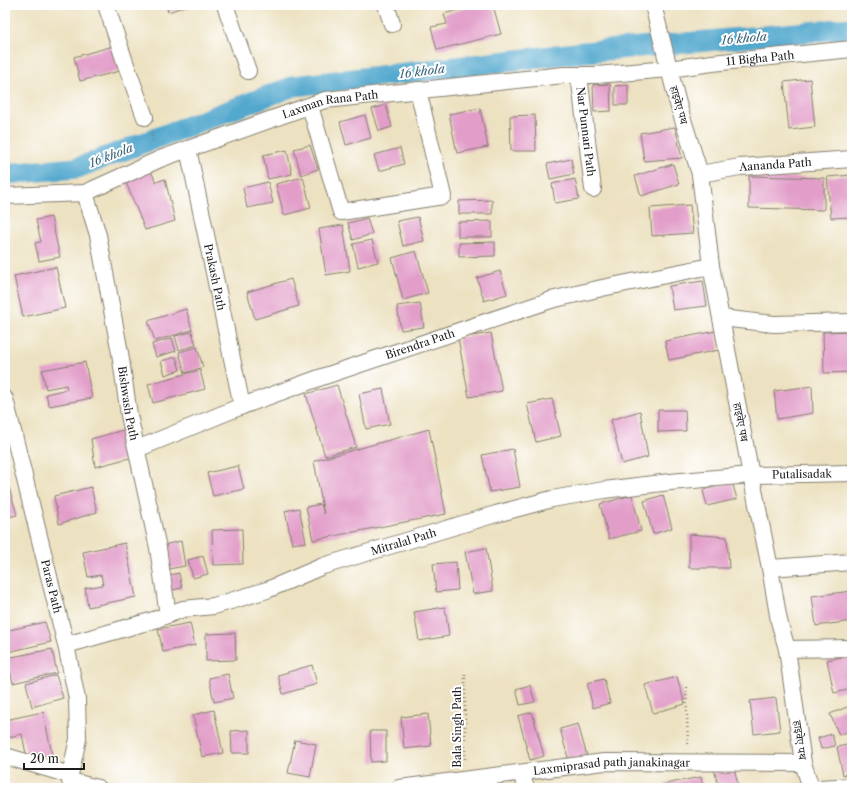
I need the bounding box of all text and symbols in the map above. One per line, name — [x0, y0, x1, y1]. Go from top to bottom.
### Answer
water label: 16 khola — [719, 29, 768, 48]
street label: 11 Bigha Path — [726, 48, 795, 69]
water label: 16 khola — [397, 61, 446, 81]
street label: हाइवेए पथ — [667, 83, 691, 126]
street label: Nar Punnari Path — [573, 86, 598, 177]
street label: Laxman Rana Path — [280, 87, 379, 122]
water label: 16 khola — [86, 140, 135, 171]
street label: Aananda Path — [738, 155, 812, 174]
street label: Prakash Path — [201, 243, 229, 312]
street label: Birendra Path — [384, 326, 457, 362]
street label: Bishwash Path — [115, 365, 141, 442]
street label: हाइवेए पथ — [730, 400, 752, 443]
street label: Putalisadak — [772, 466, 833, 482]
street label: Mitralal Path — [369, 525, 438, 558]
street label: Paras Path — [38, 558, 65, 615]
street label: Bala Singh Path — [450, 686, 464, 768]
street label: हाइवेए पथ — [790, 719, 810, 761]
scale bar — [24, 745, 84, 771]
text: 20 m — [30, 751, 59, 766]
street label: Laxmiprasad path janakinagar — [532, 755, 690, 778]

